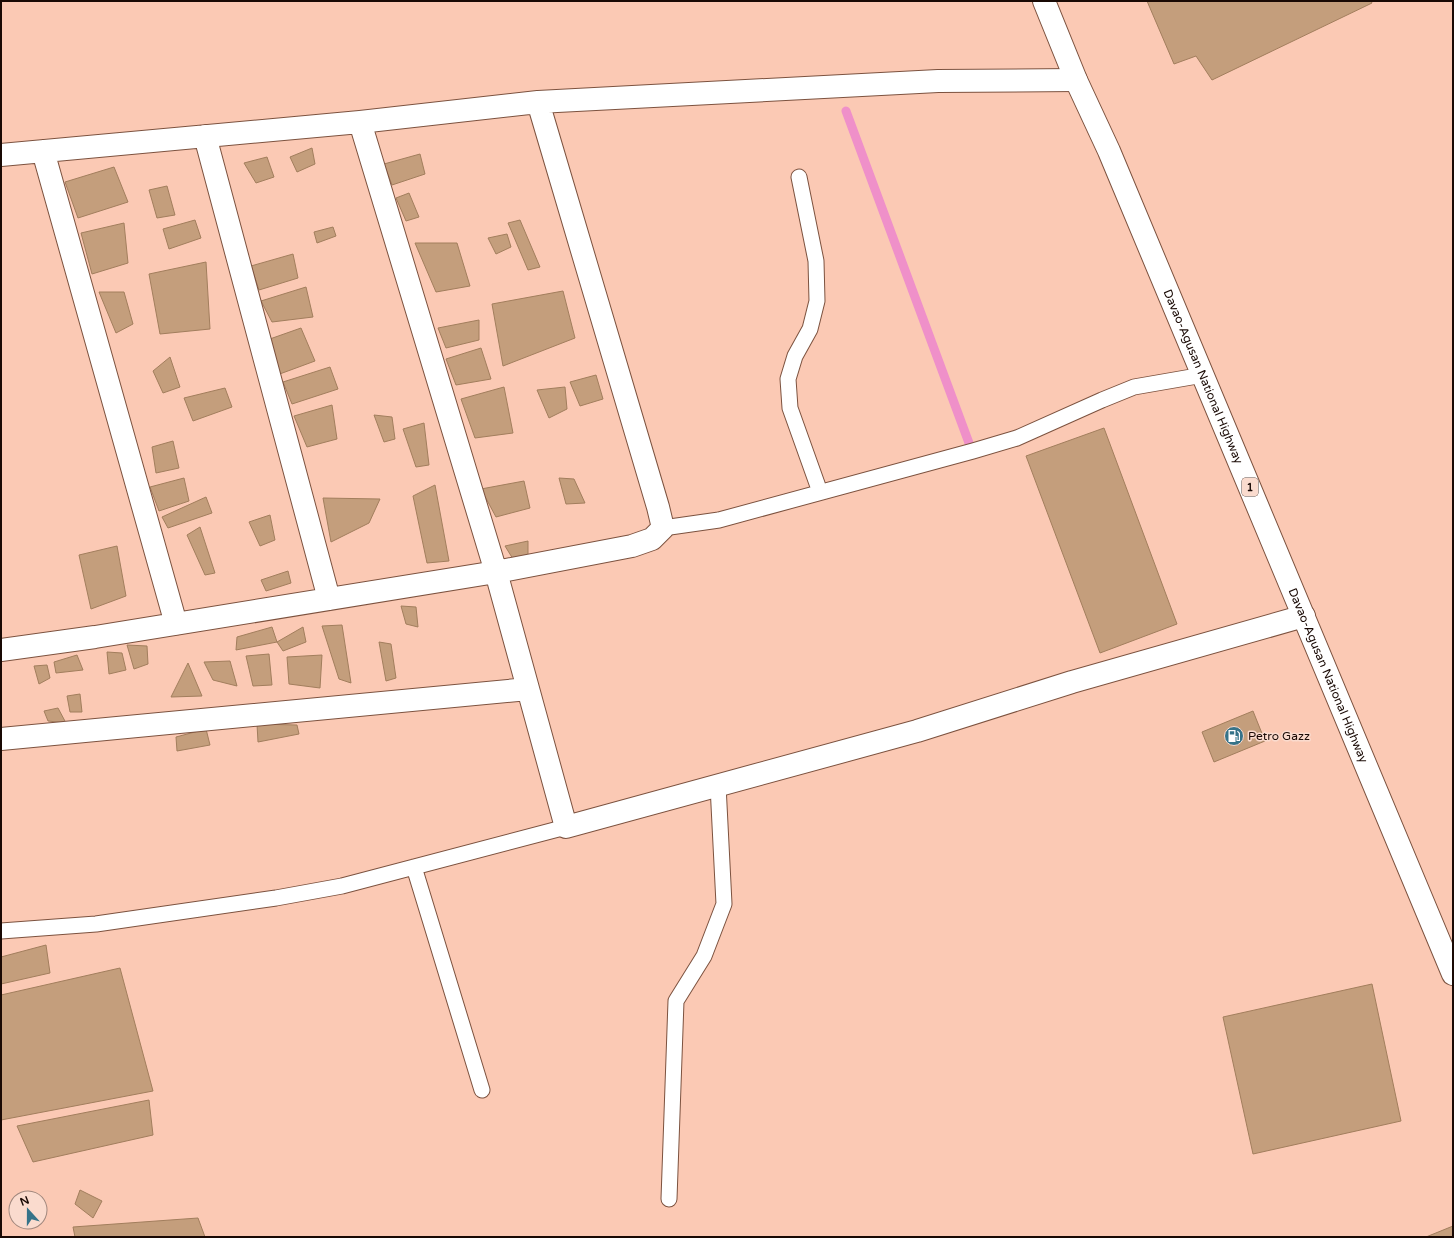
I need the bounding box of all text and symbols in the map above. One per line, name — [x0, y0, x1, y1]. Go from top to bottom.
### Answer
street label: Davao-Agusan National Highway — [1161, 287, 1246, 466]
road number: 1 — [1242, 478, 1258, 496]
street label: Davao-Agusan National Highway — [1286, 586, 1371, 765]
fuel station icon: Petro Gazz — [1223, 725, 1245, 747]
place label: Petro Gazz — [1248, 729, 1310, 743]
north arrow — [8, 1190, 48, 1230]
text: N — [18, 1193, 31, 1209]

